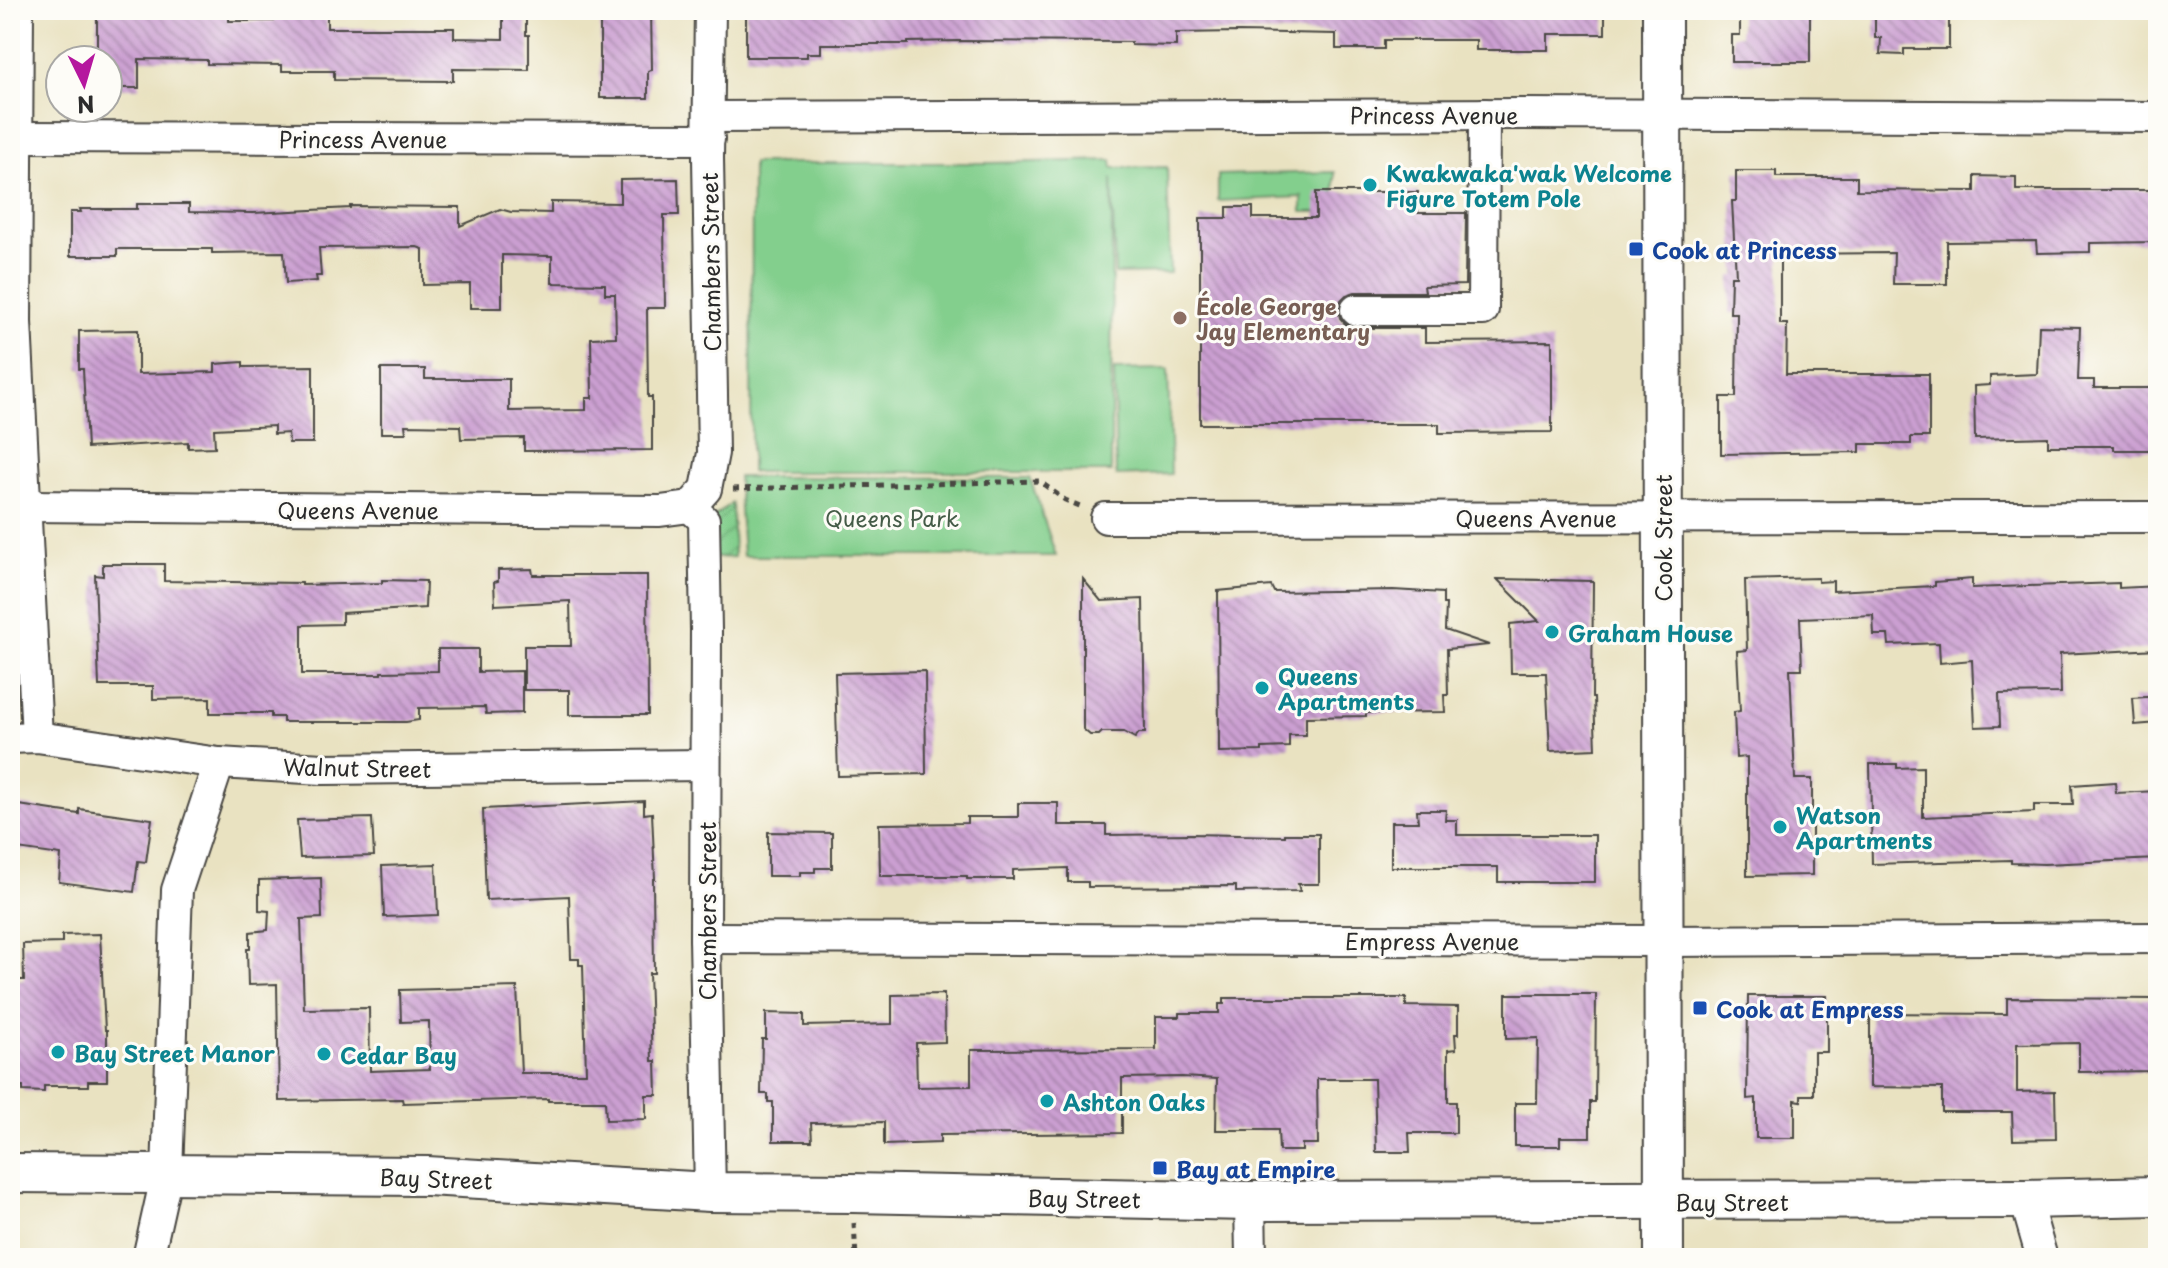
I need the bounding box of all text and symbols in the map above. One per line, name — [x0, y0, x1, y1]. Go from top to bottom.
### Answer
north arrow — [44, 44, 124, 124]
text: N — [76, 88, 96, 123]
street label: Princess Avenue — [1350, 98, 1518, 131]
street label: Princess Avenue — [279, 122, 447, 155]
place label: Kwakwaka'wak Welcome Figure Totem Pole — [1386, 156, 1672, 214]
street label: Chambers Street — [692, 172, 728, 352]
marker: Kwakwaka'wak Welcome Figure Totem Pole — [1361, 176, 1379, 194]
place label: Cook at Princess — [1652, 233, 1837, 266]
marker: Cook at Princess — [1627, 240, 1645, 258]
place label: École George Jay Elementary — [1196, 289, 1370, 347]
marker: École George Jay Elementary — [1171, 309, 1189, 327]
street label: Cook Street — [1646, 474, 1679, 602]
street label: Queens Avenue — [277, 493, 439, 526]
park label: Queens Park — [825, 501, 959, 534]
street label: Queens Avenue — [1455, 501, 1617, 534]
place label: Graham House — [1568, 616, 1733, 649]
marker: Graham House — [1543, 623, 1561, 641]
place label: Queens Apartments — [1278, 659, 1415, 717]
marker: Queens Apartments — [1253, 679, 1271, 697]
street label: Walnut Street — [283, 749, 431, 785]
place label: Watson Apartments — [1796, 798, 1933, 856]
marker: Watson Apartments — [1771, 818, 1789, 836]
street label: Chambers Street — [690, 821, 723, 1001]
street label: Empress Avenue — [1345, 924, 1519, 957]
place label: Cook at Empress — [1716, 992, 1904, 1025]
marker: Cook at Empress — [1691, 999, 1709, 1017]
place label: Bay Street Manor — [74, 1036, 276, 1069]
place label: Cedar Bay — [340, 1038, 457, 1071]
marker: Bay Street Manor — [49, 1043, 67, 1061]
marker: Cedar Bay — [315, 1045, 333, 1063]
place label: Ashton Oaks — [1063, 1085, 1205, 1118]
marker: Ashton Oaks — [1038, 1092, 1056, 1110]
place label: Bay at Empire — [1176, 1152, 1335, 1185]
marker: Bay at Empire — [1151, 1159, 1169, 1177]
street label: Bay Street — [379, 1160, 493, 1196]
street label: Bay Street — [1027, 1181, 1141, 1215]
street label: Bay Street — [1675, 1185, 1789, 1218]

